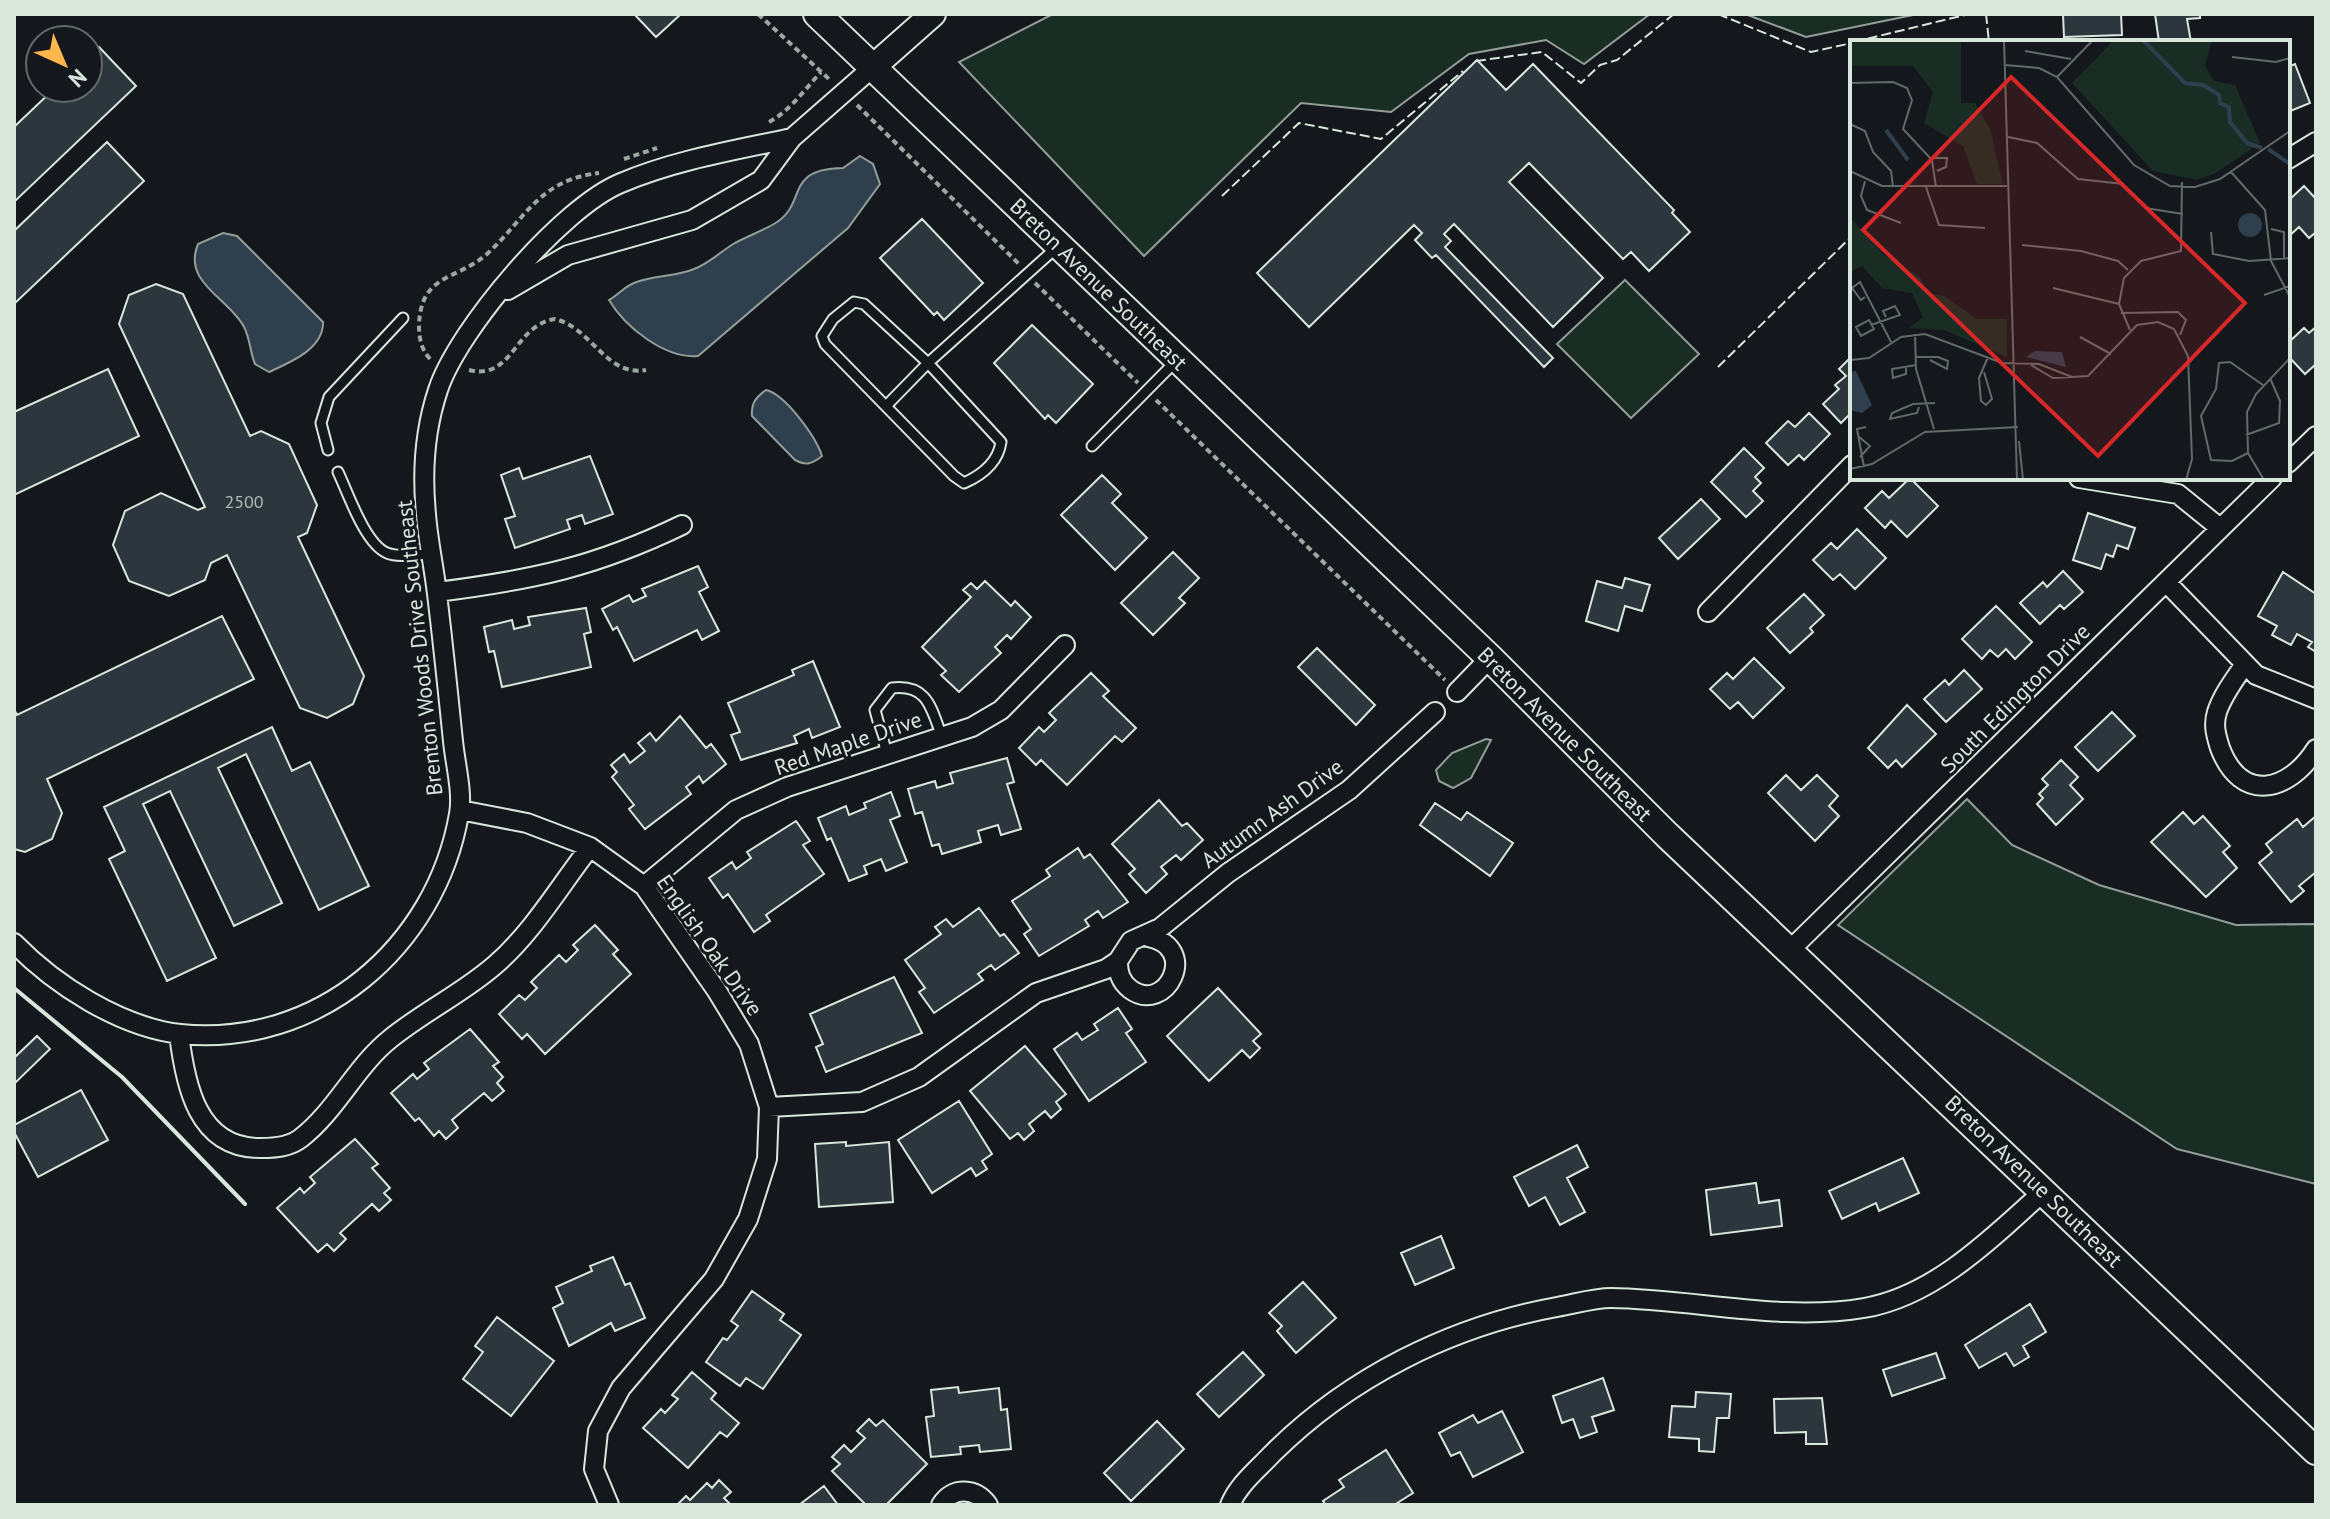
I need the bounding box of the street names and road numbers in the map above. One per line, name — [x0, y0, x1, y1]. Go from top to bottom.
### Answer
street label: Breton Avenue Southeast — [1004, 192, 1194, 376]
street label: Brenton Woods Drive Southeast — [390, 498, 448, 797]
street label: South Edington Drive — [1934, 617, 2096, 779]
street label: Breton Avenue Southeast — [1472, 641, 1659, 828]
street label: Red Maple Drive — [771, 705, 925, 781]
street label: Autumn Ash Drive — [1196, 752, 1348, 874]
street label: English Oak Drive — [651, 869, 769, 1021]
street label: Breton Avenue Southeast — [1939, 1089, 2129, 1273]

